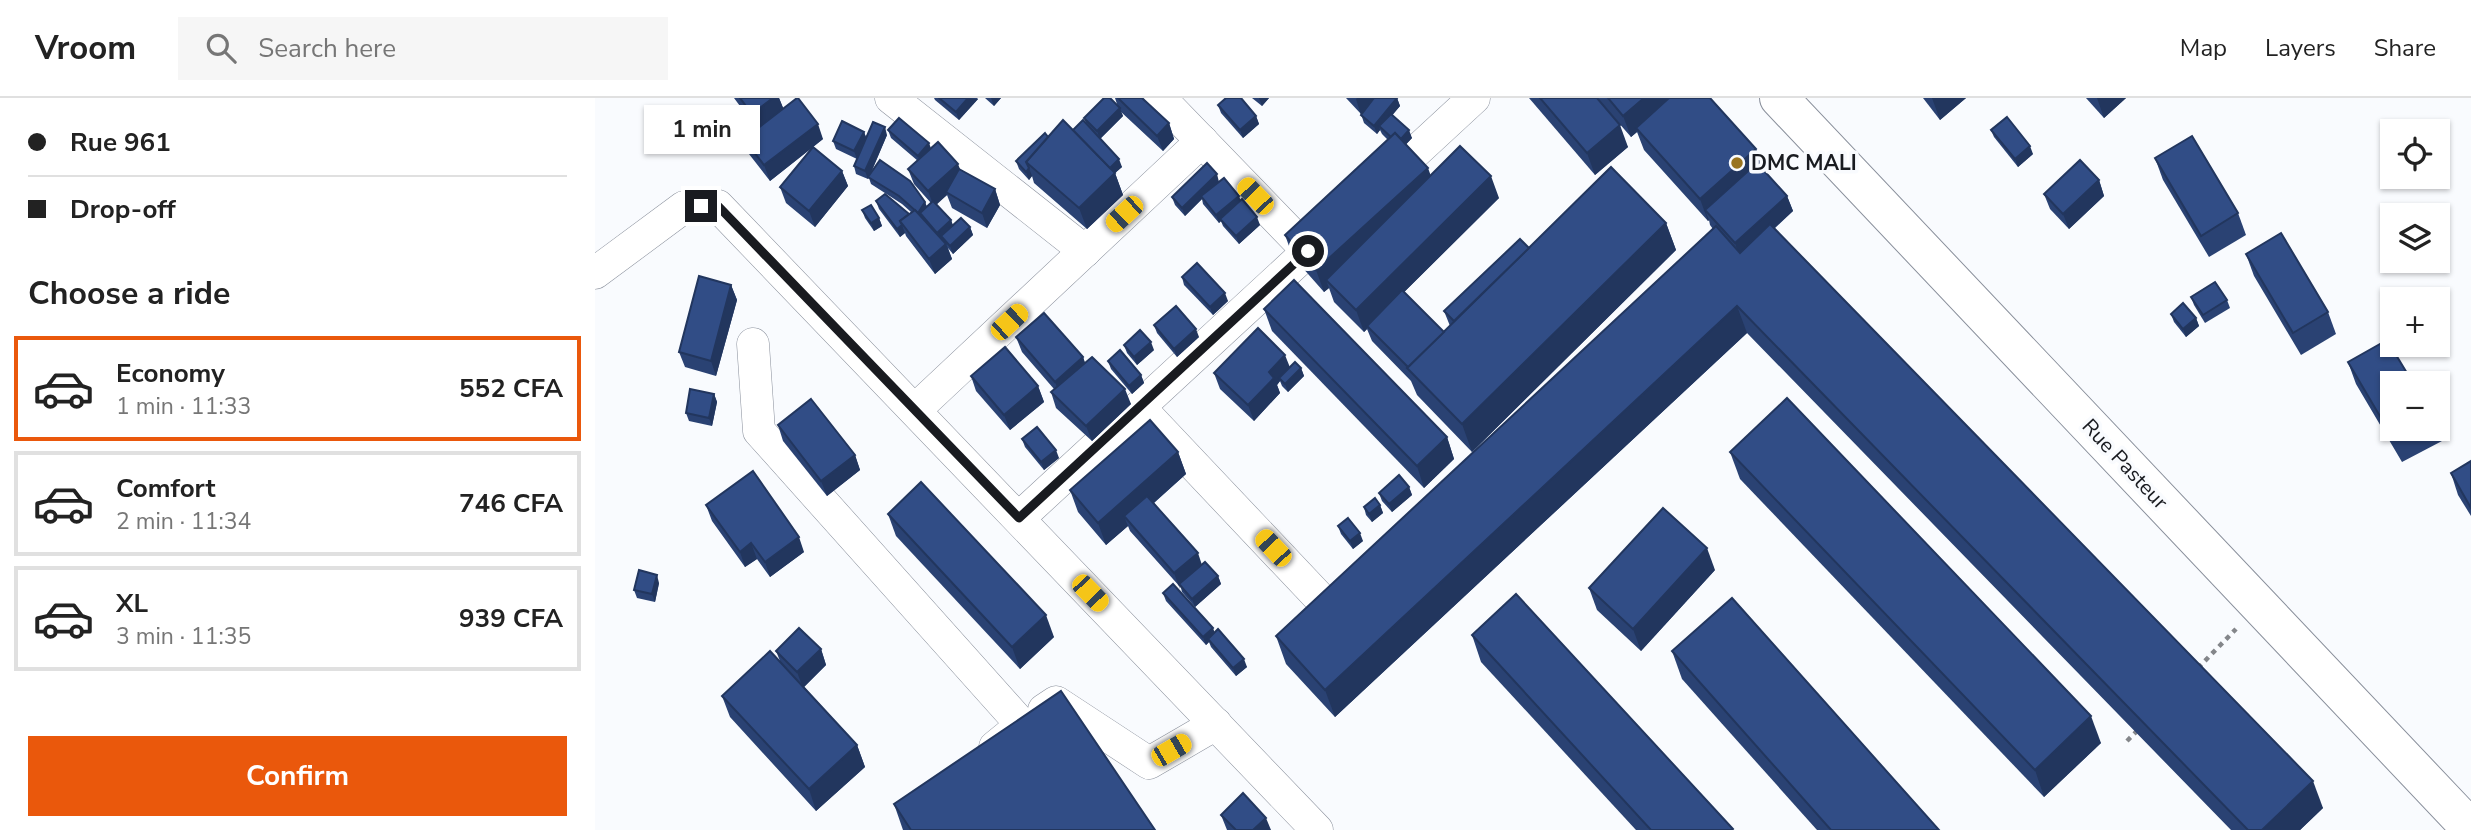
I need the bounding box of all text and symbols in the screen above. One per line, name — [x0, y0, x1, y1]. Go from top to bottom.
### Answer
search box — [178, 17, 668, 80]
text: Vroom — [35, 26, 136, 71]
icon: search — [202, 29, 240, 67]
text: Search here — [258, 31, 396, 66]
text: Map — [2180, 32, 2227, 64]
text: Layers — [2265, 32, 2336, 64]
text: Share — [2374, 32, 2436, 64]
callout: 1 min — [643, 105, 759, 154]
text: 1 min — [672, 114, 732, 145]
map controls — [2380, 119, 2450, 441]
button: locate — [2380, 119, 2450, 189]
text: Rue 961 — [70, 125, 171, 160]
place label: DMC MALI — [1751, 149, 1857, 177]
marker: DMC MALI — [1729, 155, 1745, 171]
car — [1233, 174, 1278, 218]
route end — [685, 190, 717, 222]
text: Drop-off — [70, 192, 176, 227]
car — [1102, 192, 1147, 236]
button: layers — [2380, 203, 2450, 273]
route start — [1292, 235, 1324, 267]
text: Choose a ride — [28, 272, 230, 315]
button: + — [2380, 287, 2450, 357]
car — [987, 300, 1032, 344]
text: Economy — [116, 356, 225, 391]
icon: car — [32, 357, 95, 420]
text: 552 CFA — [459, 371, 563, 406]
button: − — [2380, 371, 2450, 441]
text: 1 min · 11:33 — [116, 391, 251, 422]
street label: Rue Pasteur — [2076, 413, 2174, 516]
text: Comfort — [116, 471, 216, 506]
icon: car — [32, 472, 95, 535]
text: 746 CFA — [459, 486, 563, 521]
text: 2 min · 11:34 — [116, 506, 251, 537]
car — [1251, 525, 1296, 571]
car — [1068, 571, 1113, 615]
text: XL — [116, 586, 148, 621]
icon: car — [32, 587, 95, 650]
text: 939 CFA — [459, 601, 563, 636]
text: 3 min · 11:35 — [116, 621, 251, 652]
car — [1148, 730, 1195, 770]
button: Confirm — [28, 736, 567, 816]

